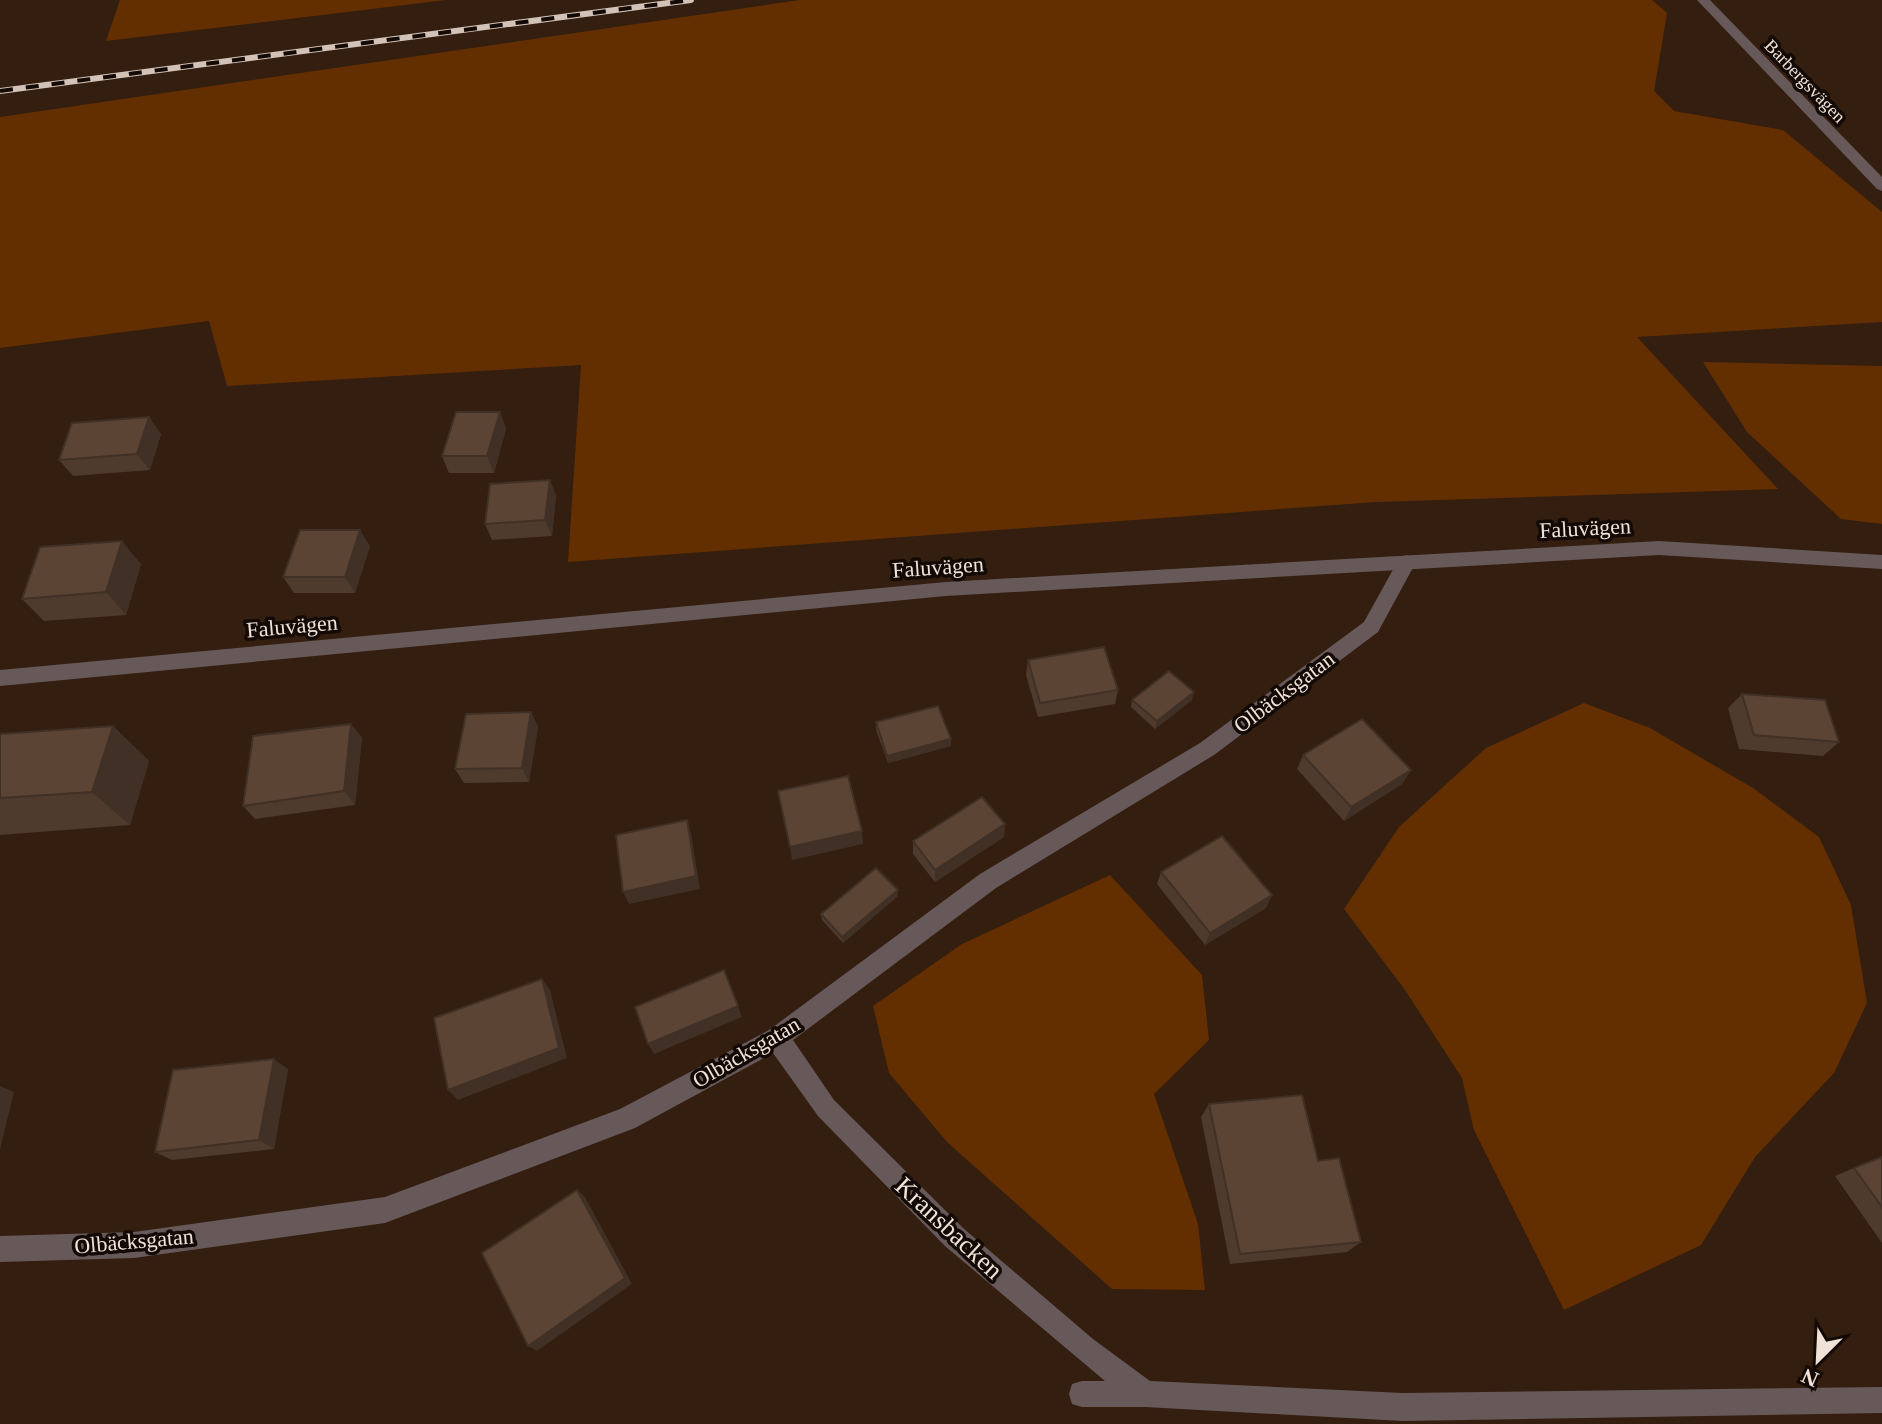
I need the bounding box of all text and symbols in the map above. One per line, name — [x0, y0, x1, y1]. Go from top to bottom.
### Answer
street label: Barbergsvägen — [1760, 35, 1850, 127]
street label: Faluvägen — [1539, 513, 1631, 543]
street label: Faluvägen — [891, 551, 985, 583]
street label: Faluvägen — [245, 610, 339, 642]
street label: Olbäcksgatan — [1229, 646, 1339, 738]
street label: Olbäcksgatan — [688, 1011, 804, 1093]
street label: Kransbacken — [889, 1171, 1009, 1285]
street label: Olbäcksgatan — [73, 1223, 195, 1259]
north arrow — [1778, 1320, 1858, 1400]
text: N — [1798, 1363, 1822, 1392]

